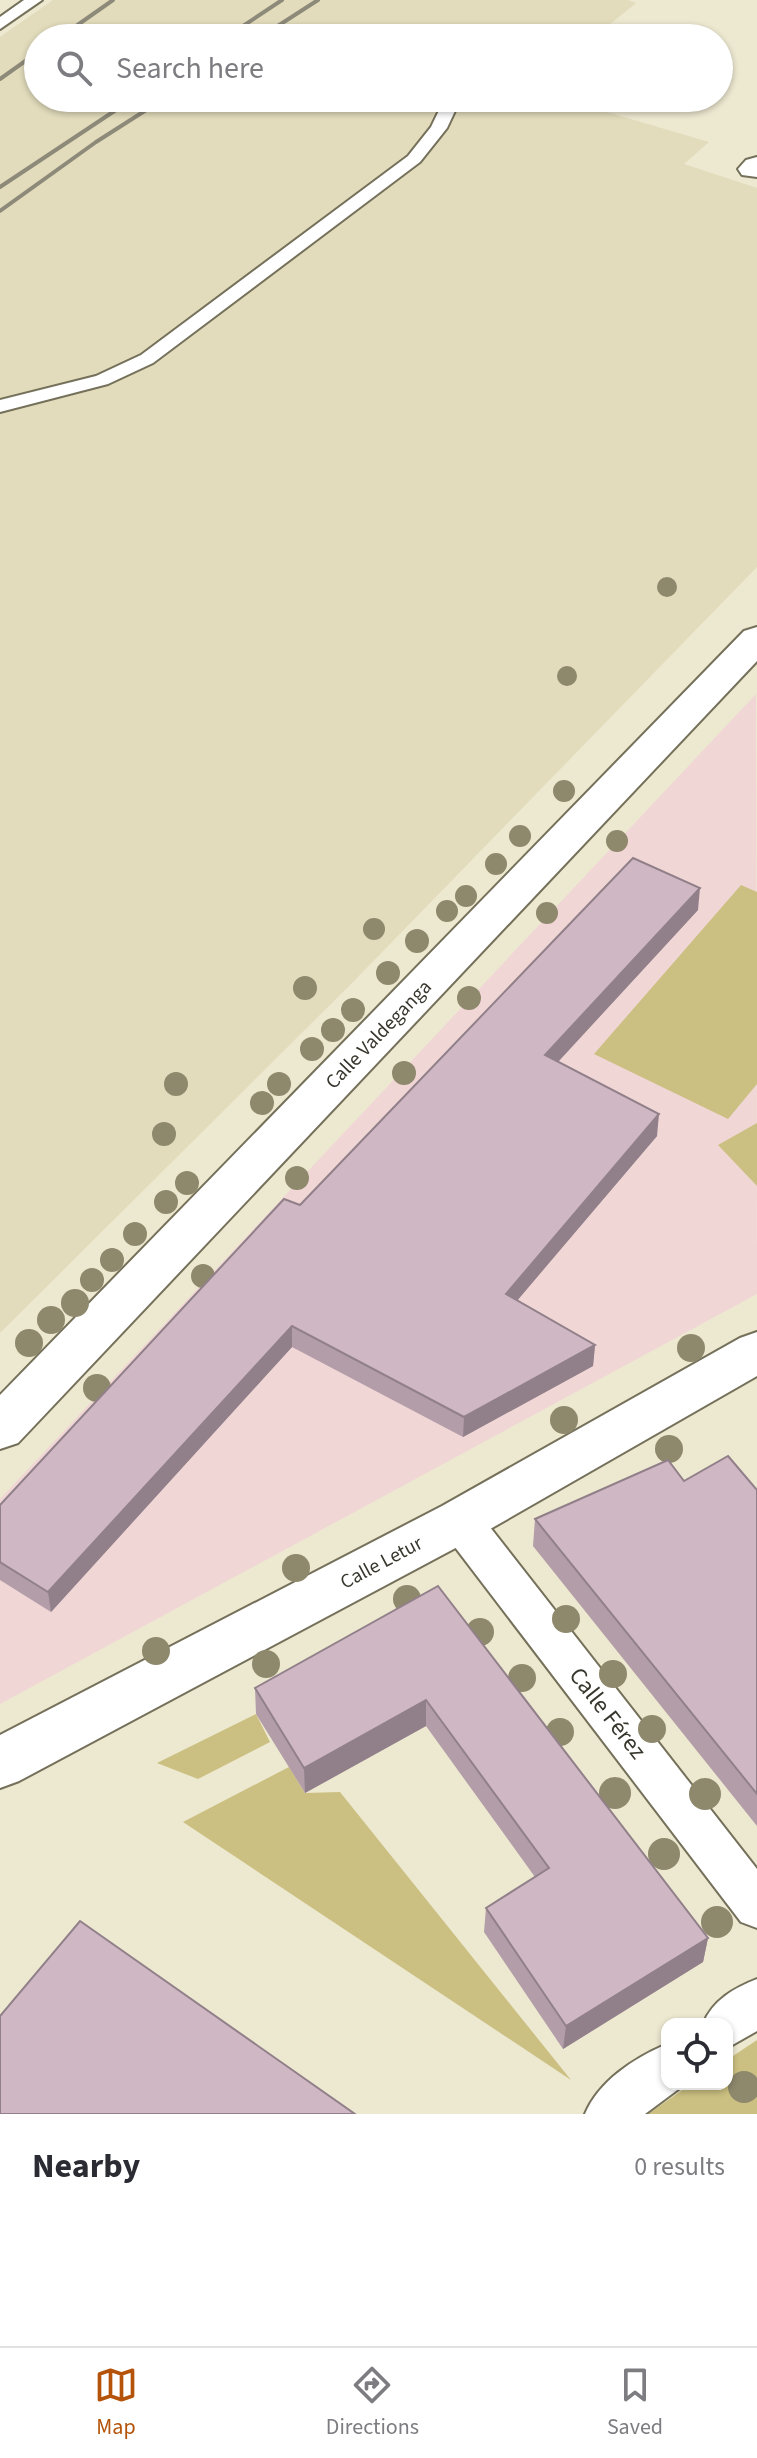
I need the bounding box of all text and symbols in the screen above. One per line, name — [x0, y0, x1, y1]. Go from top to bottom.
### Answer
search box — [24, 24, 733, 112]
icon: search — [52, 46, 96, 90]
text: Search here — [116, 47, 264, 90]
street label: Calle Valdeganga — [319, 974, 438, 1096]
street label: Calle Letur — [335, 1530, 428, 1596]
street label: Calle Férez — [560, 1660, 655, 1767]
map controls — [661, 2018, 733, 2090]
button: locate — [661, 2018, 733, 2090]
text: Nearby — [32, 2142, 140, 2191]
text: 0 results — [634, 2148, 725, 2185]
tab: Map — [94, 2363, 138, 2443]
tab: Directions — [326, 2363, 419, 2443]
tab: Saved — [607, 2363, 663, 2443]

